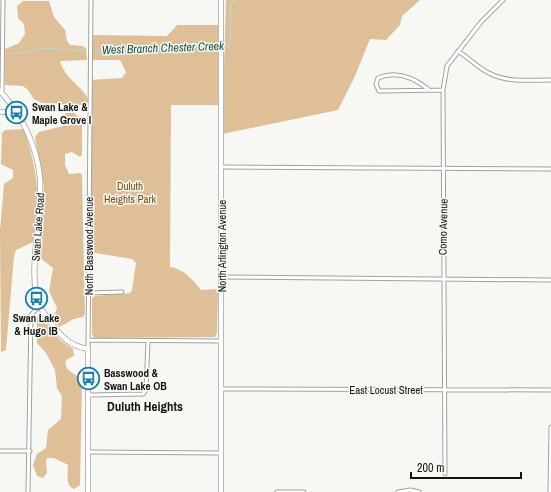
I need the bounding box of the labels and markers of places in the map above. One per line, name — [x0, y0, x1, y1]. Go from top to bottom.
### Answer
bus stop icon: Swan Lake & Maple Grove I — [4, 100, 30, 126]
place label: Swan Lake & Maple Grove I — [32, 100, 91, 127]
bus stop icon: Swan Lake & Hugo IB — [23, 285, 49, 311]
place label: Swan Lake & Hugo IB — [13, 311, 59, 338]
bus stop icon: Basswood & Swan Lake OB — [76, 366, 102, 392]
place label: Basswood & Swan Lake OB — [104, 366, 167, 393]

